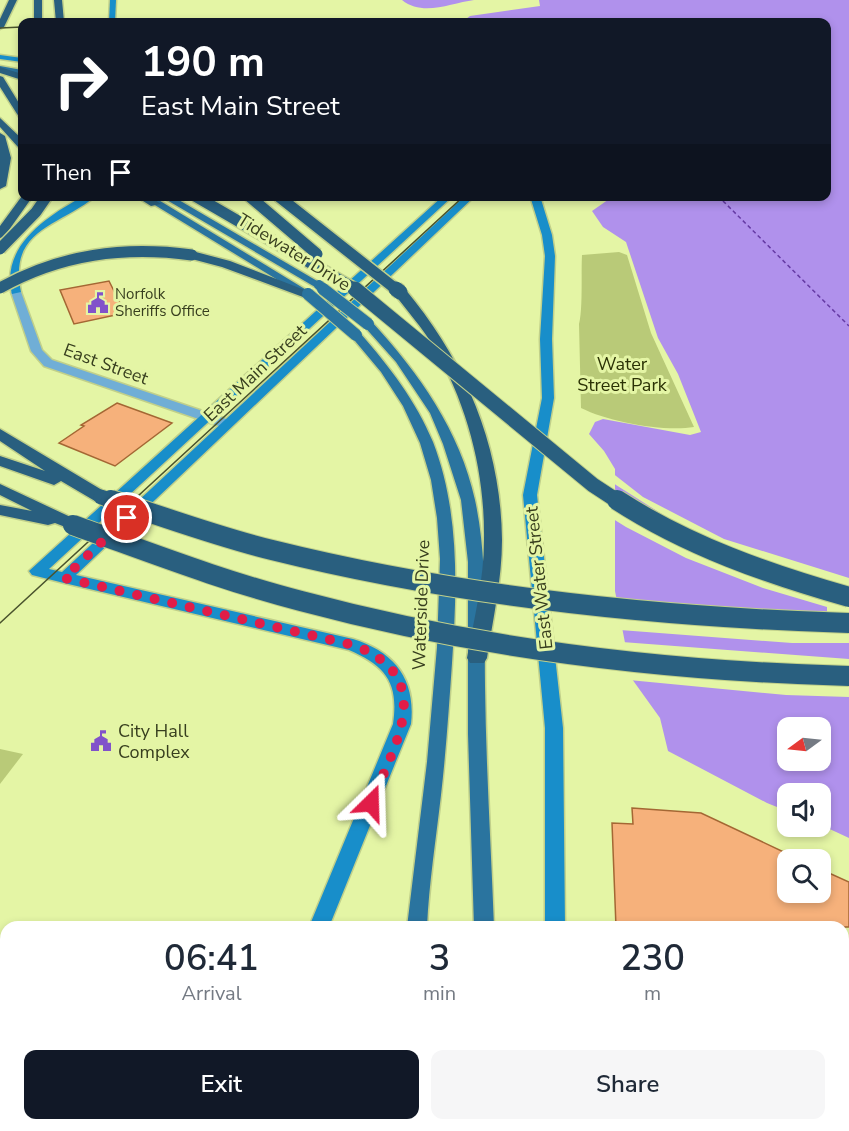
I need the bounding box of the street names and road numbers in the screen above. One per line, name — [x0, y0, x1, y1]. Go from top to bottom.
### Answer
street label: Tidewater Drive — [233, 208, 355, 296]
street label: East Main Street — [198, 319, 312, 427]
street label: East Street — [60, 338, 152, 391]
street label: East Water Street — [519, 505, 558, 651]
street label: Waterside Drive — [407, 539, 435, 671]

